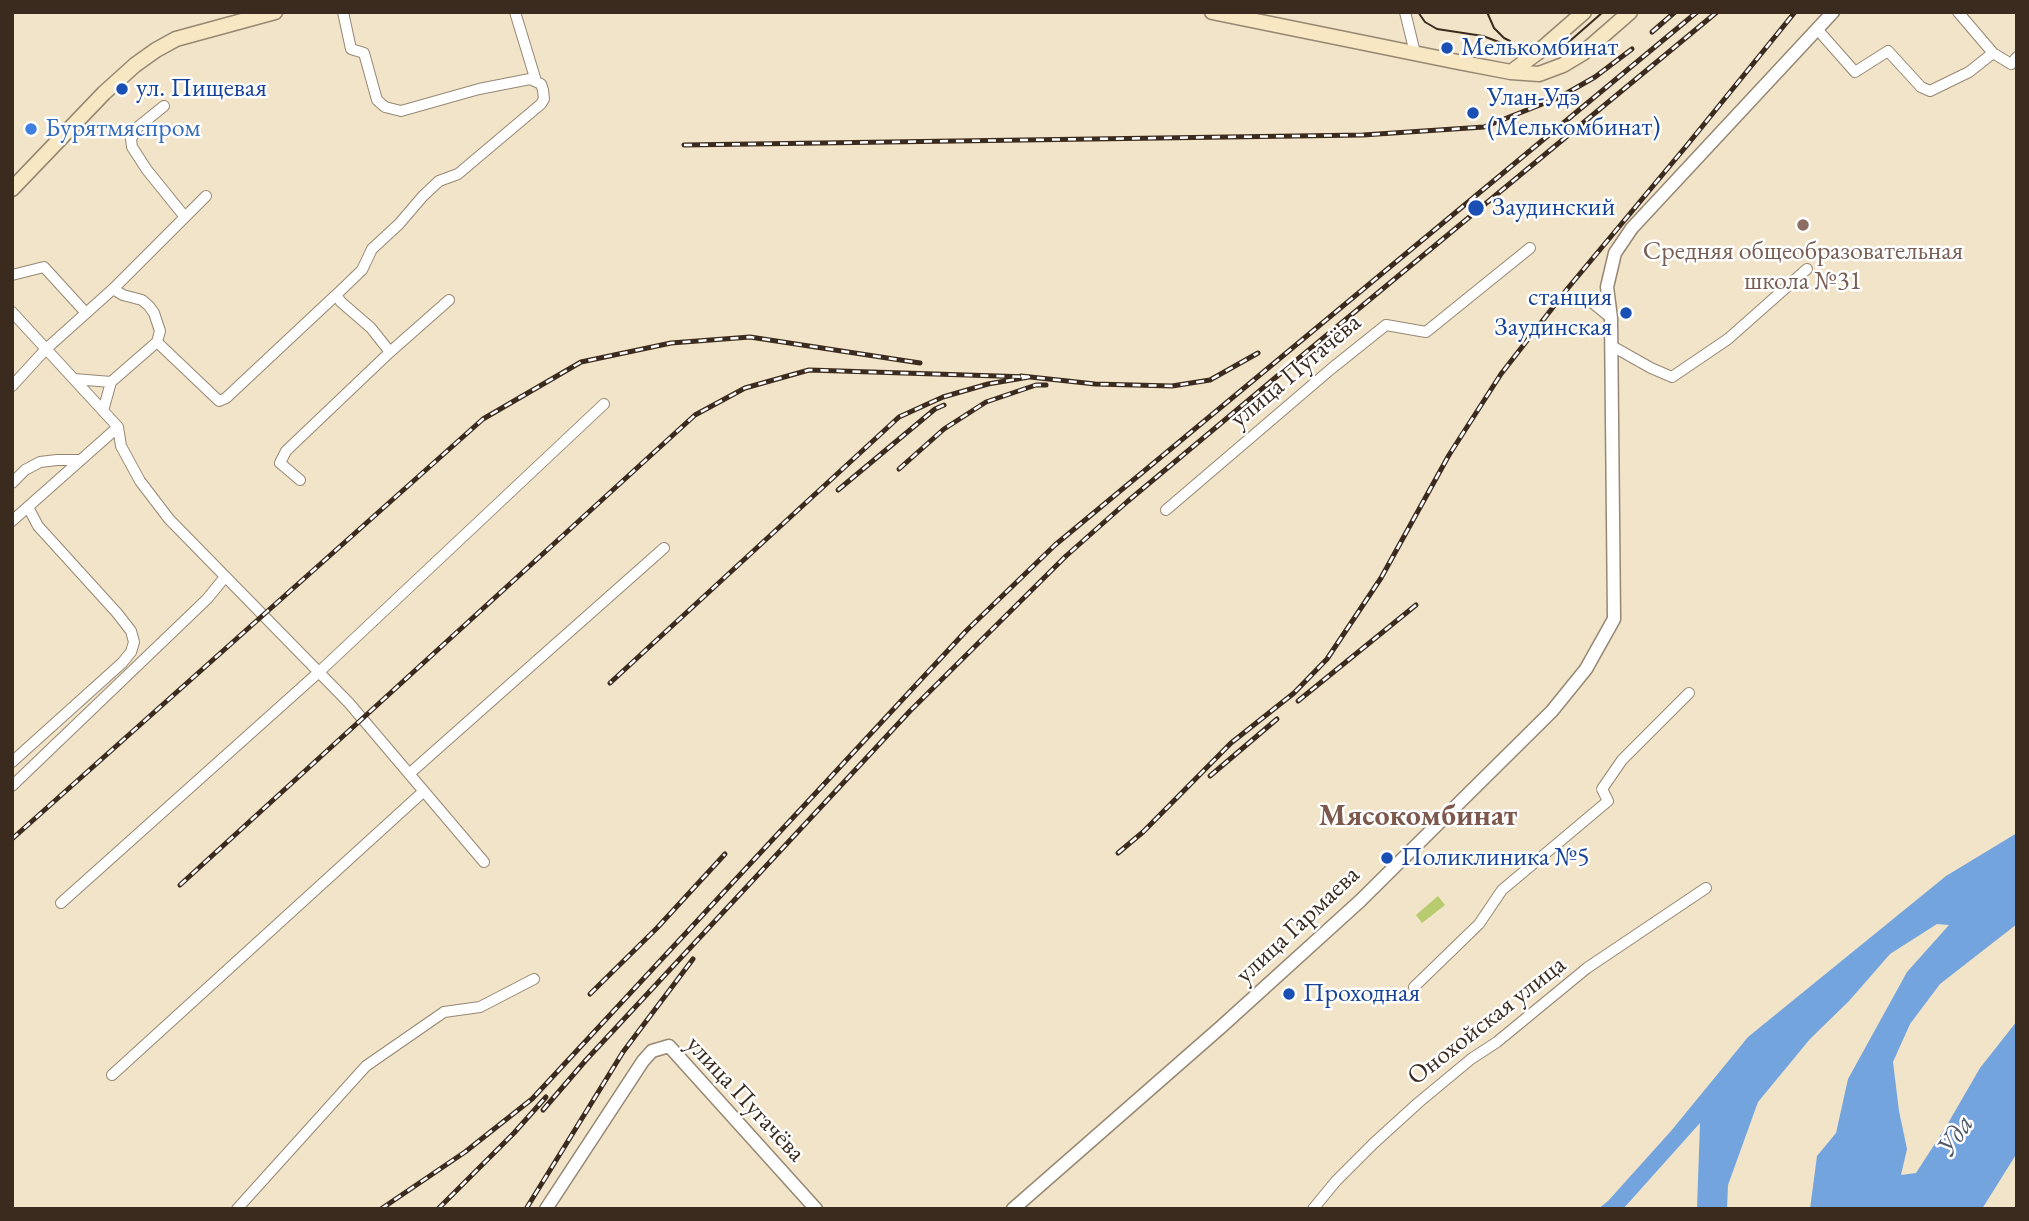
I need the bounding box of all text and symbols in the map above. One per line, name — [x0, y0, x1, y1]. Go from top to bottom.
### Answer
place label: Мелькомбинат — [1461, 32, 1618, 64]
marker: Мелькомбинат — [1439, 40, 1455, 56]
place label: ул. Пищевая — [136, 73, 267, 105]
marker: ул. Пищевая — [114, 81, 130, 97]
place label: Улан-Удэ (Мелькомбинат) — [1487, 82, 1660, 144]
marker: Улан-Удэ (Мелькомбинат) — [1465, 105, 1481, 121]
place label: Бурятмяспром — [45, 113, 201, 145]
marker: Бурятмяспром — [23, 121, 39, 137]
place label: Заудинский — [1492, 192, 1615, 224]
marker: Заудинский — [1466, 198, 1486, 218]
marker: Средняя общеобразовательная школа №31 — [1795, 217, 1811, 233]
place label: Средняя общеобразовательная школа №31 — [1643, 236, 1963, 298]
place label: станция Заудинская — [1495, 282, 1612, 344]
marker: станция Заудинская — [1618, 305, 1634, 321]
street label: улица Пугачёва — [1224, 307, 1368, 435]
district label: Мясокомбинат — [1319, 799, 1517, 835]
place label: Поликлиника №5 — [1401, 842, 1590, 874]
marker: Поликлиника №5 — [1379, 850, 1395, 866]
street label: улица Гармаева — [1229, 860, 1367, 990]
street label: Онохойская улица — [1402, 949, 1572, 1093]
place label: Проходная — [1303, 978, 1420, 1010]
marker: Проходная — [1281, 986, 1297, 1002]
street label: улица Пугачёва — [679, 1029, 811, 1169]
water label: Уда — [1930, 1109, 1982, 1163]

